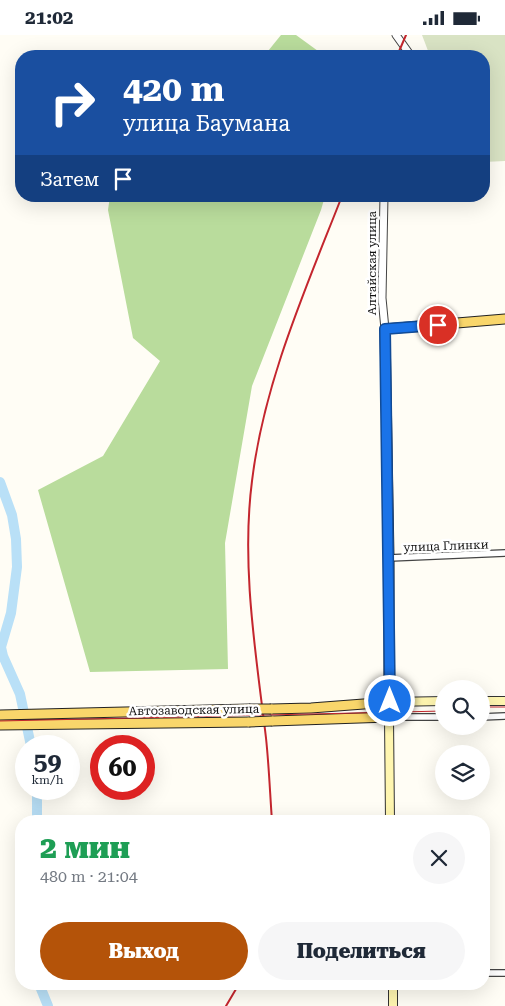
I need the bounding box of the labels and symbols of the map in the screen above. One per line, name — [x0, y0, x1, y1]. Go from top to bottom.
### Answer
street label: Алтайская улица — [365, 210, 379, 315]
pin — [417, 304, 459, 346]
street label: улица Глинки — [403, 538, 489, 554]
position arrow — [363, 674, 415, 726]
street label: Автозаводская улица — [129, 702, 260, 718]
speed limit sign: 60 — [90, 735, 155, 800]

